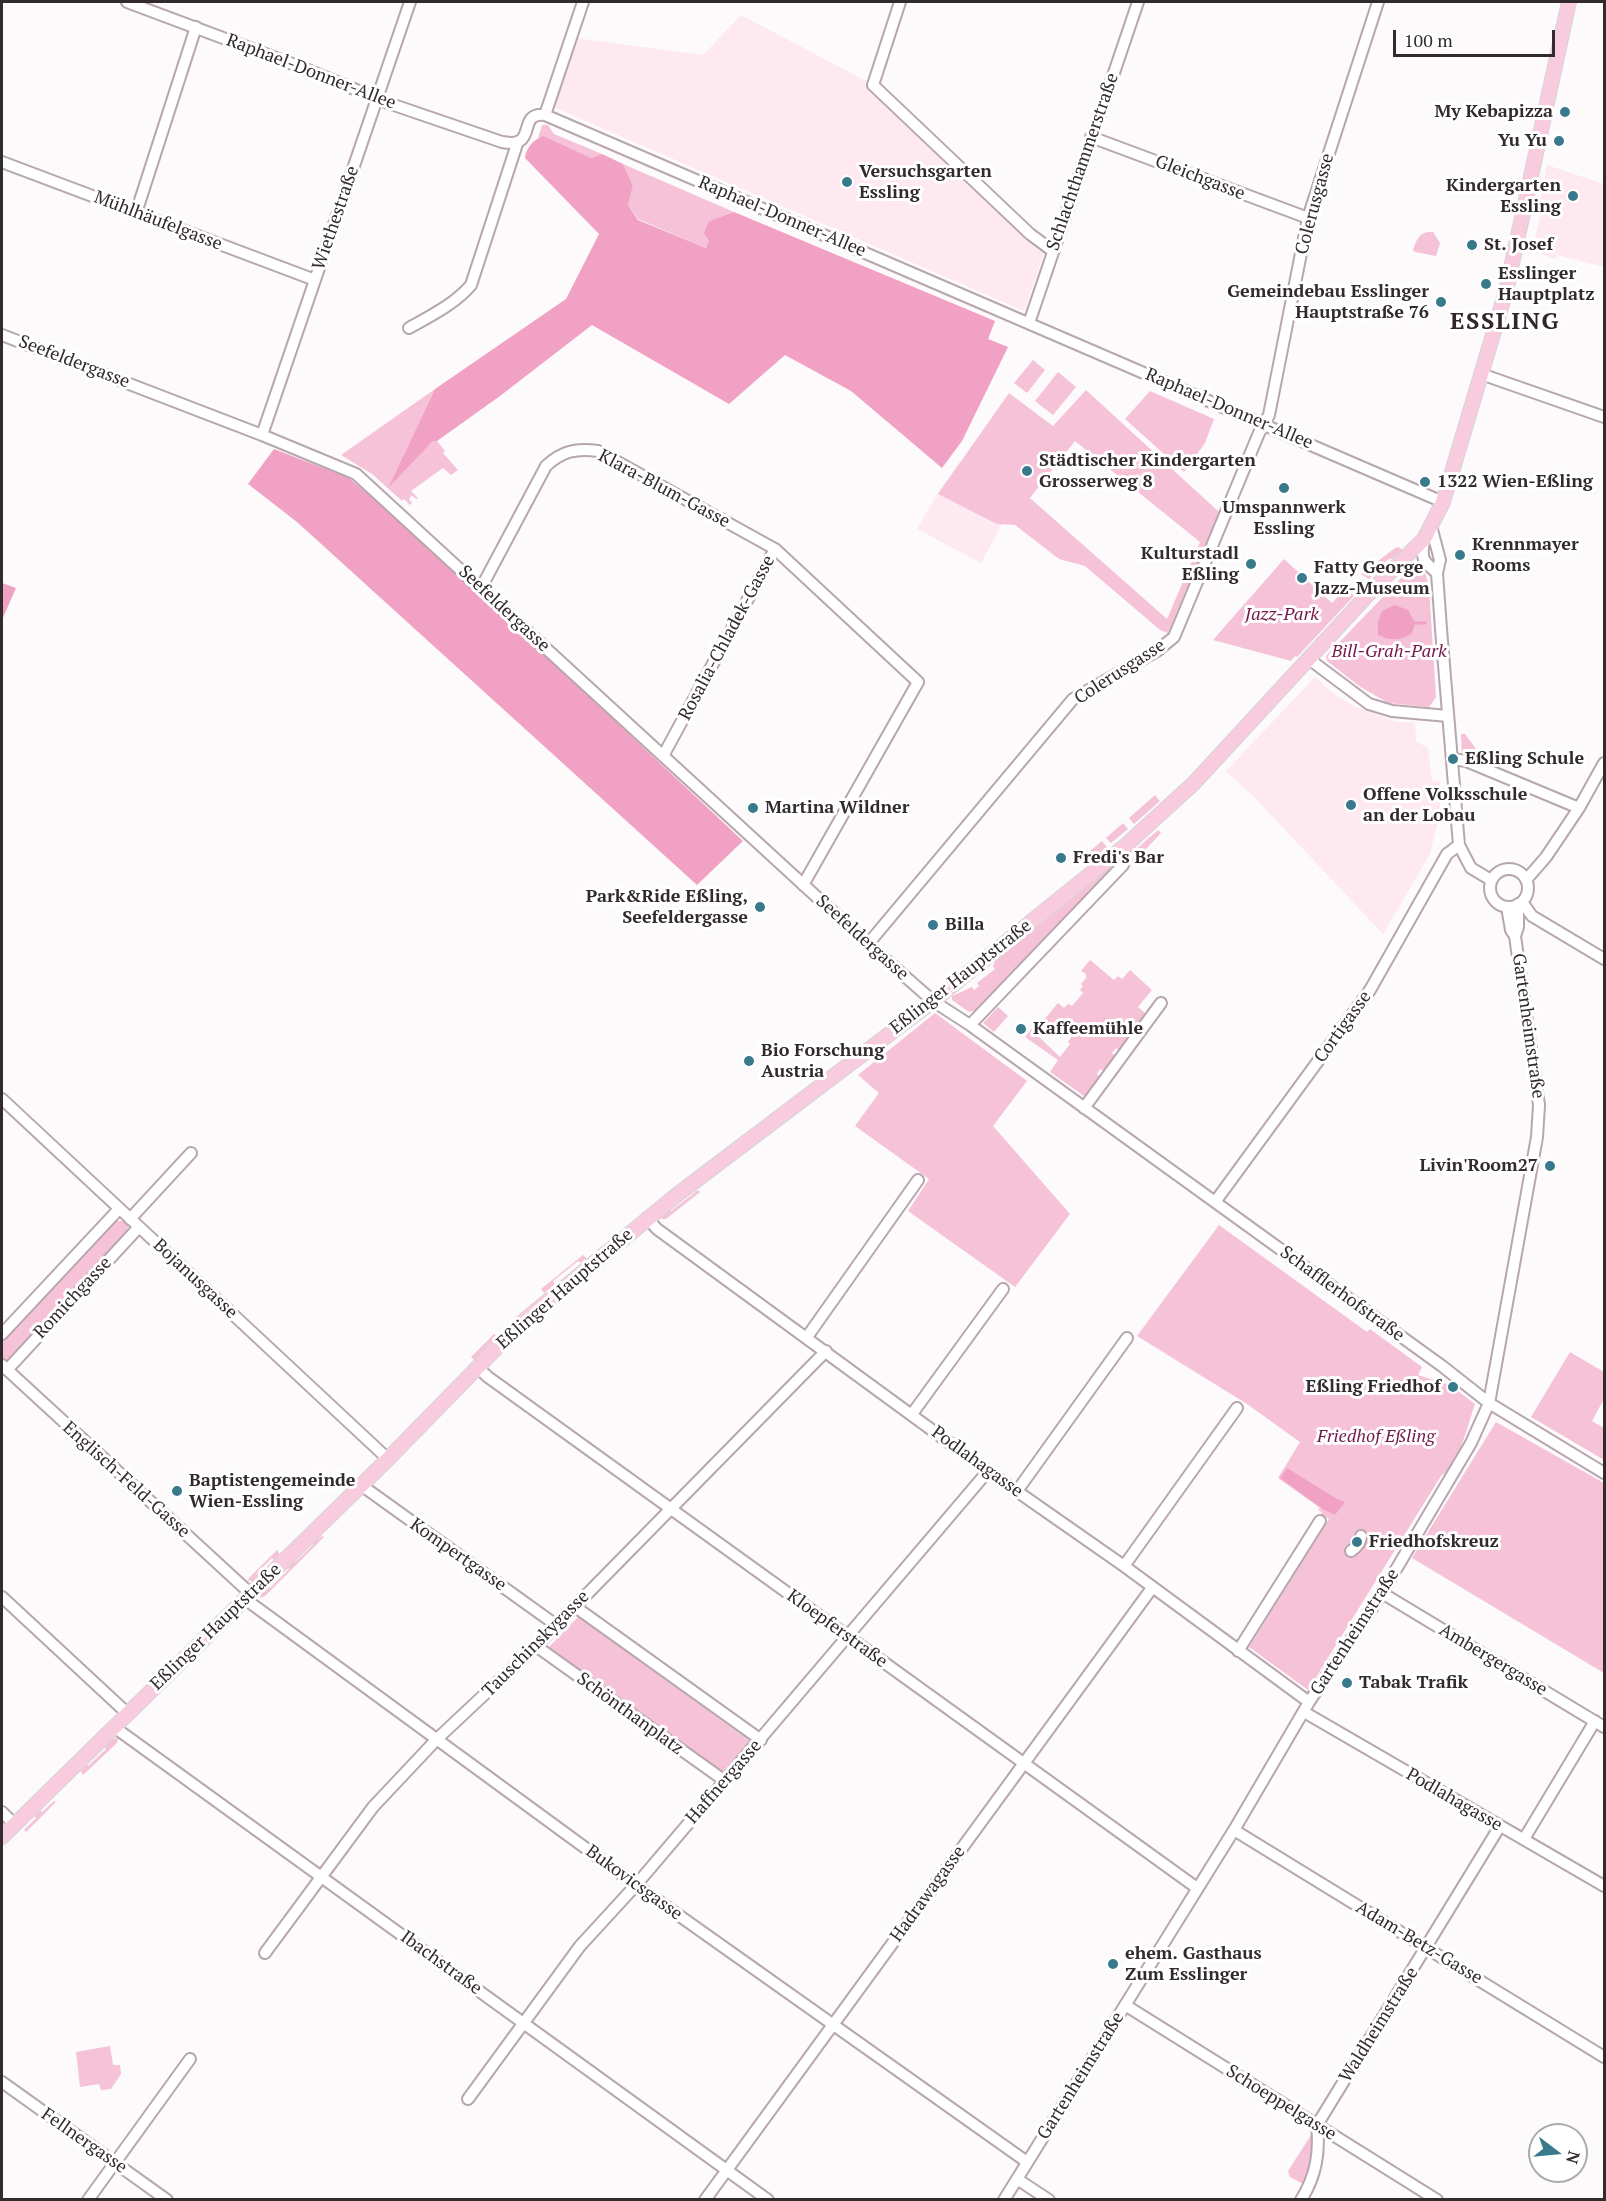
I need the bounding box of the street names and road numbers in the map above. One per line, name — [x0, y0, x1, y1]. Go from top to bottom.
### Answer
street label: Raphael-Donner-Allee — [223, 30, 399, 114]
street label: Schlachthammerstraße — [1042, 70, 1124, 254]
street label: Gleichgasse — [1152, 151, 1248, 205]
street label: Colerusgasse — [1291, 151, 1339, 257]
street label: Wiethestraße — [308, 163, 364, 273]
street label: Raphael-Donner-Allee — [695, 172, 869, 262]
street label: Mühlhäufelgasse — [91, 187, 225, 255]
street label: Seefeldergasse — [15, 331, 133, 393]
street label: Raphael-Donner-Allee — [1142, 364, 1316, 454]
street label: Klara-Blum-Gasse — [595, 445, 733, 533]
street label: Rosalia-Chladek-Gasse — [674, 552, 780, 724]
street label: Seefeldergasse — [454, 561, 554, 657]
street label: Colerusgasse — [1071, 635, 1169, 709]
street label: Seefeldergasse — [811, 891, 913, 985]
street label: Eßlinger Hauptstraße — [886, 915, 1036, 1039]
street label: Gartenheimstraße — [1507, 952, 1549, 1100]
street label: Cortigasse — [1310, 987, 1376, 1067]
street label: Eßlinger Hauptstraße — [492, 1224, 638, 1354]
street label: Bojanusgasse — [148, 1235, 242, 1323]
street label: Schafflerhofstraße — [1276, 1242, 1408, 1346]
street label: Romichgasse — [30, 1253, 116, 1343]
street label: Englisch-Feld-Gasse — [58, 1417, 194, 1543]
street label: Podlahagasse — [927, 1422, 1027, 1502]
street label: Kompertgasse — [406, 1514, 510, 1596]
street label: Eßlinger Hauptstraße — [146, 1559, 286, 1695]
street label: Gartenheimstraße — [1306, 1565, 1404, 1699]
street label: Kloepferstraße — [782, 1585, 892, 1673]
street label: Tauschinskygasse — [478, 1586, 594, 1702]
street label: Ambergergasse — [1435, 1619, 1551, 1701]
street label: Schönthanplatz — [573, 1668, 687, 1760]
street label: Haffnergasse — [682, 1736, 766, 1828]
street label: Podlahagasse — [1402, 1764, 1506, 1836]
street label: Bukovicsgasse — [582, 1841, 686, 1925]
street label: Hadrawagasse — [886, 1842, 970, 1946]
street label: Adam-Betz-Gasse — [1352, 1897, 1486, 1989]
street label: Ibachstraße — [396, 1926, 486, 2000]
street label: Waldheimstraße — [1335, 1963, 1423, 2087]
street label: Gartenheimstraße — [1033, 2008, 1129, 2144]
street label: Schoeppelgasse — [1222, 2061, 1340, 2145]
street label: Fellnergasse — [37, 2104, 131, 2178]

